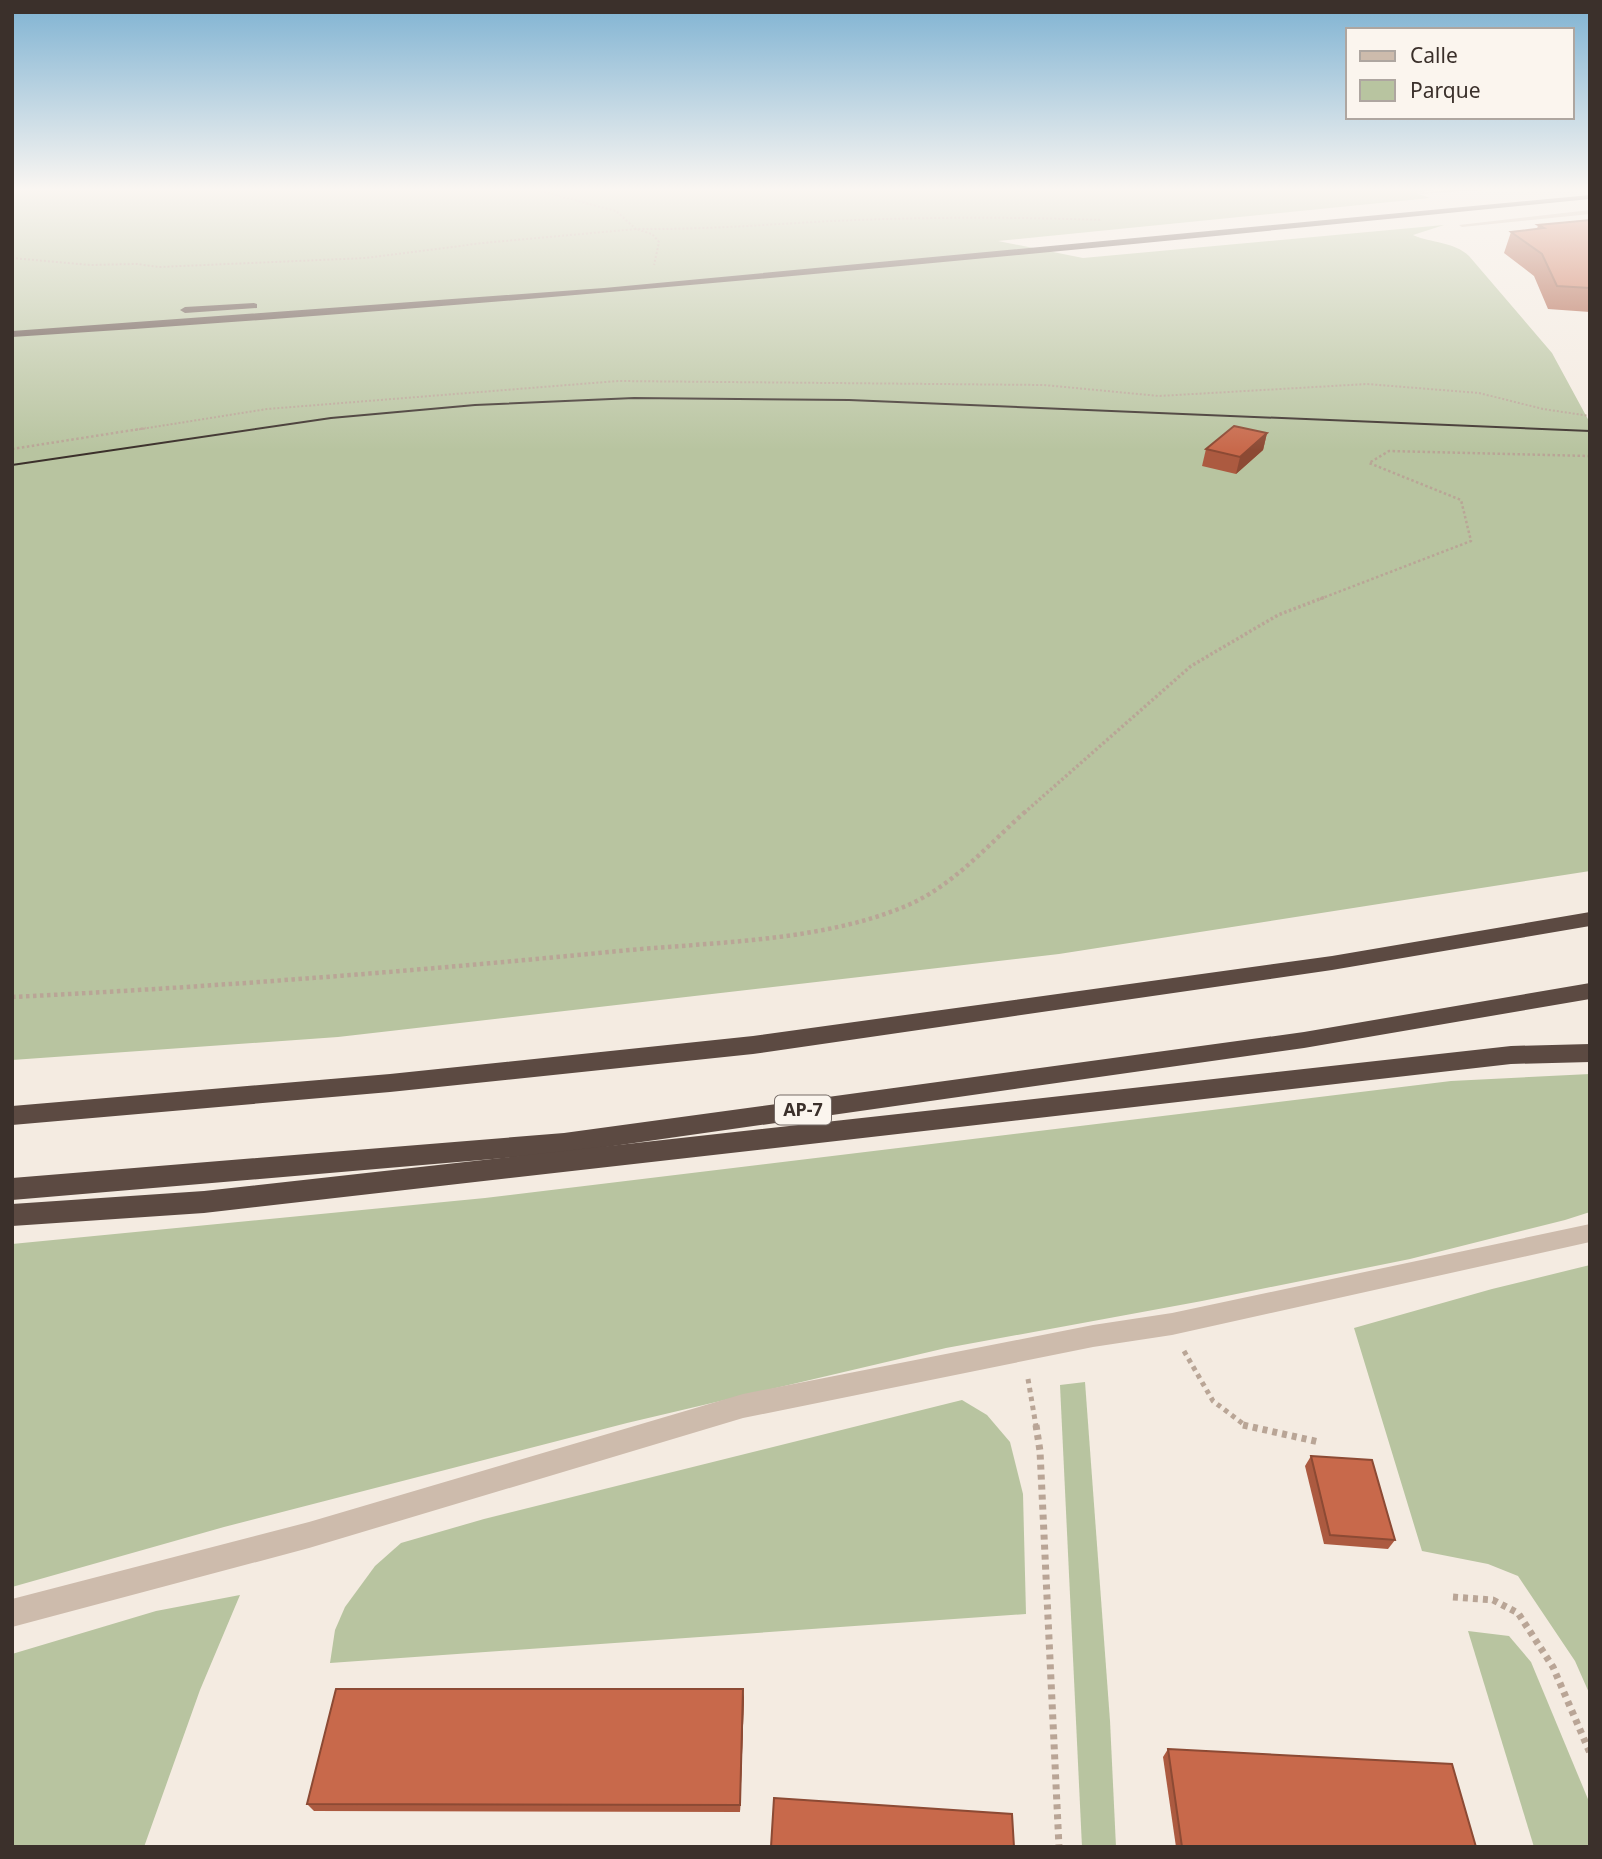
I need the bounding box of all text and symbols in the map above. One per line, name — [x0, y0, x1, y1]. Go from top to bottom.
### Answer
legend — [1346, 28, 1574, 119]
text: Calle — [1410, 41, 1458, 69]
text: Parque — [1410, 76, 1480, 104]
road number: AP-7 — [775, 1096, 831, 1125]

